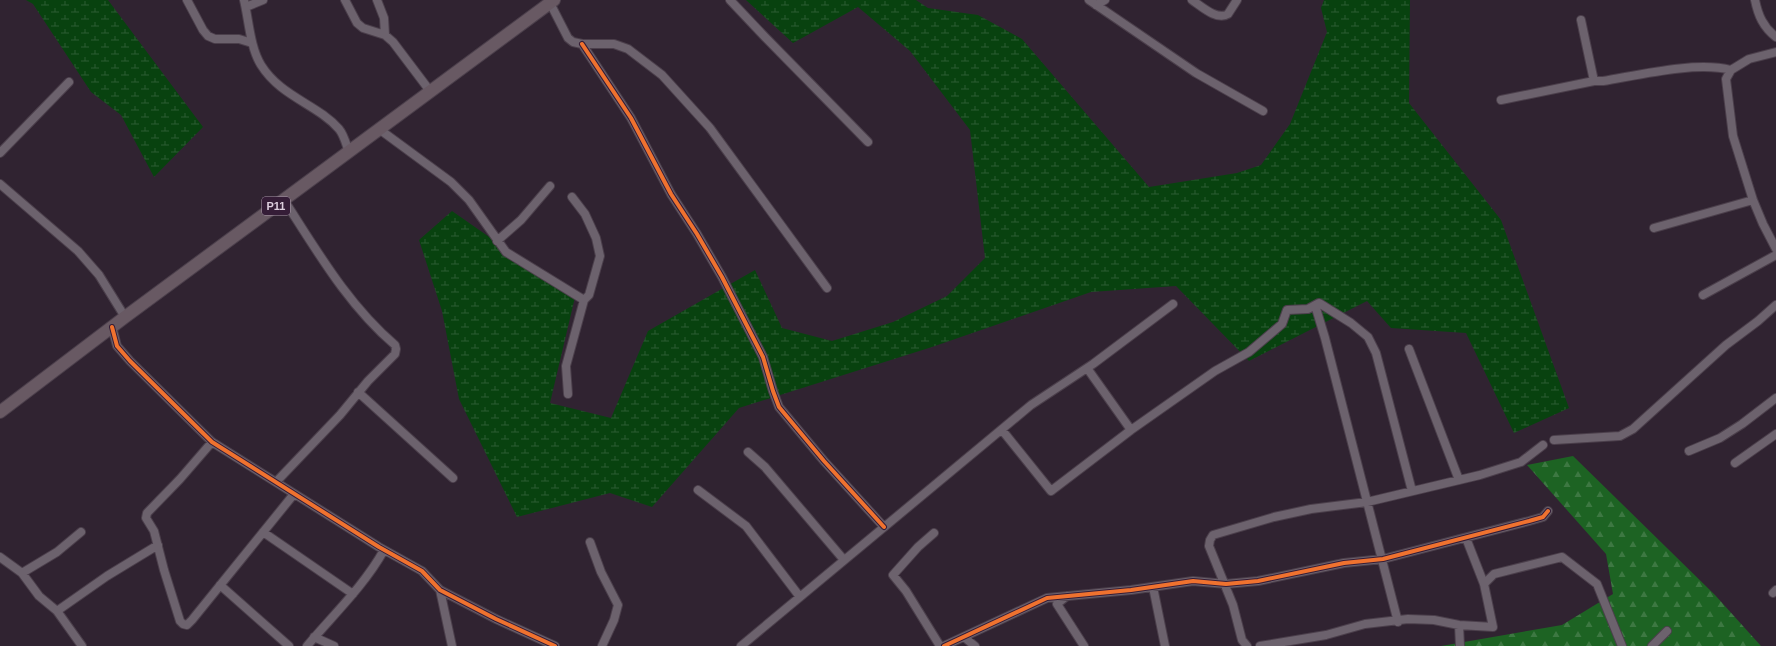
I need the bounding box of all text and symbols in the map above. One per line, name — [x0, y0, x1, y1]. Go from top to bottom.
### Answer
road number: P11 — [262, 197, 290, 215]

